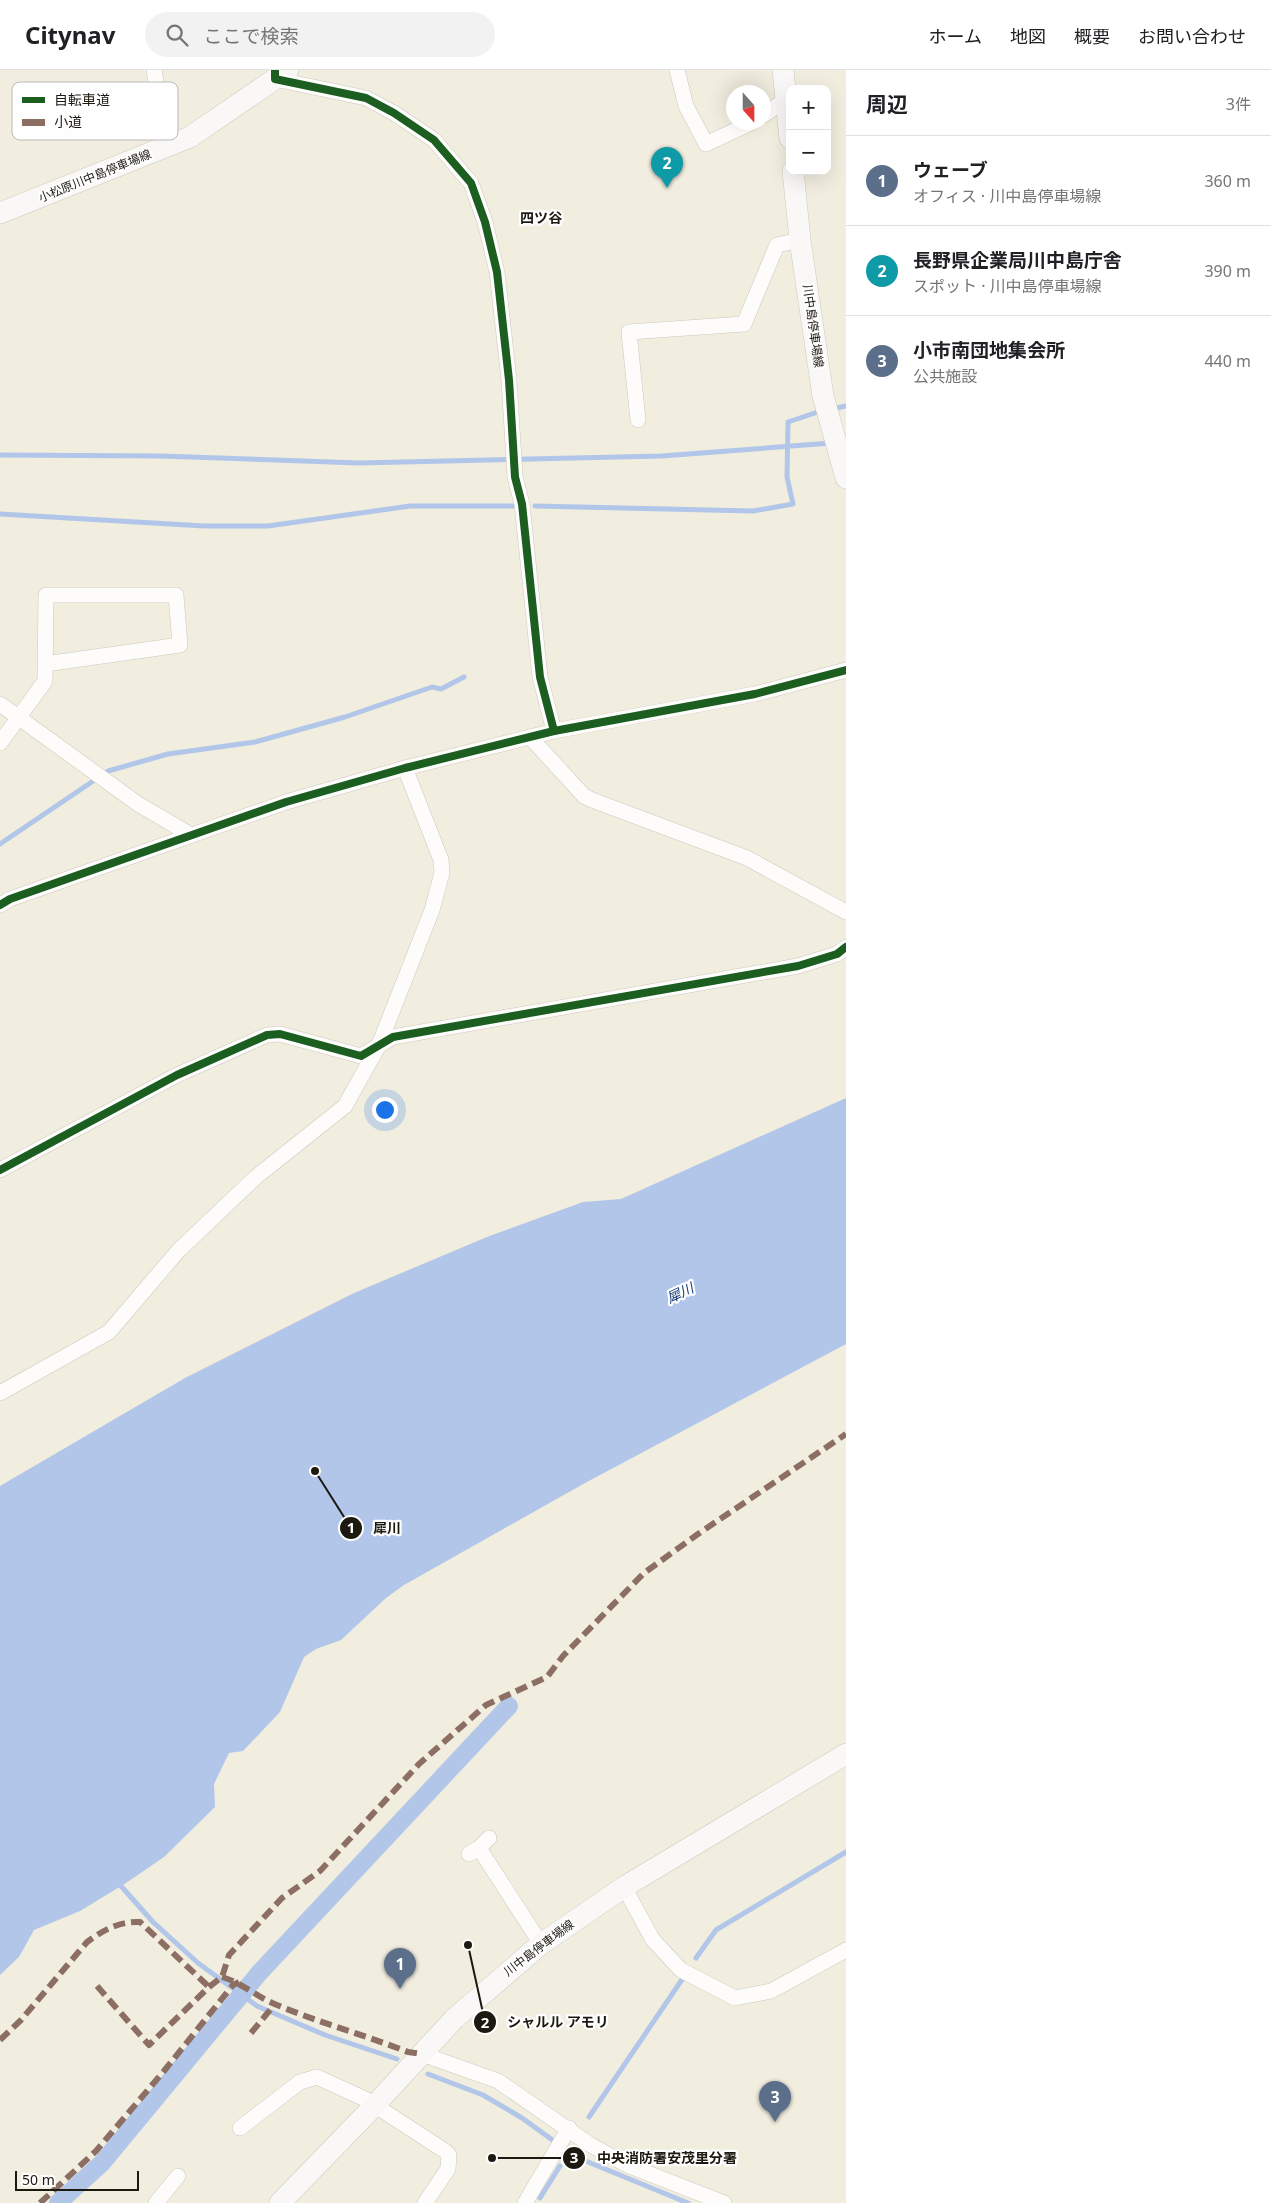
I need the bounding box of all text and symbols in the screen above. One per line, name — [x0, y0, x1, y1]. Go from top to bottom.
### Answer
search box — [145, 12, 495, 57]
text: Citynav — [25, 18, 115, 51]
icon: search — [163, 21, 191, 49]
text: ここで検索 — [203, 23, 298, 49]
text: ホーム — [929, 24, 982, 48]
text: 地図 — [1010, 24, 1046, 48]
text: 概要 — [1074, 24, 1110, 48]
text: お問い合わせ — [1138, 24, 1246, 48]
legend — [12, 82, 178, 140]
north arrow — [726, 85, 771, 130]
map controls — [786, 85, 831, 175]
button: + — [786, 85, 831, 130]
text: 自転車道 — [54, 90, 110, 109]
text: 周辺 — [866, 90, 908, 118]
text: 3件 — [1226, 93, 1251, 115]
text: 小道 — [54, 112, 82, 131]
button: − — [786, 130, 831, 175]
street label: 小松原川中島停車場線 — [36, 145, 154, 206]
pin: 2 — [651, 147, 683, 188]
text: ウェーブ — [913, 157, 988, 183]
text: 1 — [877, 170, 887, 192]
text: 360 m — [1204, 170, 1251, 192]
text: オフィス · 川中島停車場線 — [913, 185, 1101, 207]
district label: 四ツ谷 — [520, 208, 563, 227]
text: 長野県企業局川中島庁舎 — [913, 247, 1122, 273]
text: 2 — [877, 260, 887, 282]
text: 390 m — [1204, 260, 1251, 282]
text: スポット · 川中島停車場線 — [913, 275, 1102, 297]
street label: 川中島停車場線 — [799, 283, 828, 369]
text: 小市南団地集会所 — [913, 337, 1065, 363]
text: 3 — [877, 350, 887, 372]
text: 440 m — [1204, 350, 1251, 372]
text: 公共施設 — [913, 365, 977, 387]
your location — [372, 1097, 398, 1123]
water label: 犀川 — [663, 1277, 698, 1307]
callout: 犀川 — [338, 1514, 411, 1543]
text: 1 — [347, 1517, 355, 1537]
text: 犀川 — [373, 1518, 401, 1537]
street label: 川中島停車場線 — [500, 1916, 577, 1980]
pin: 1 — [384, 1948, 416, 1989]
callout: シャルル アモリ — [472, 2008, 619, 2037]
text: 2 — [481, 2012, 490, 2032]
text: シャルル アモリ — [507, 2012, 609, 2031]
pin: 3 — [759, 2081, 791, 2122]
callout: 中央消防署安茂里分署 — [562, 2144, 747, 2173]
text: 3 — [570, 2147, 578, 2167]
text: 中央消防署安茂里分署 — [597, 2148, 737, 2167]
scale bar — [15, 2168, 139, 2191]
text: 50 m — [22, 2170, 55, 2189]

